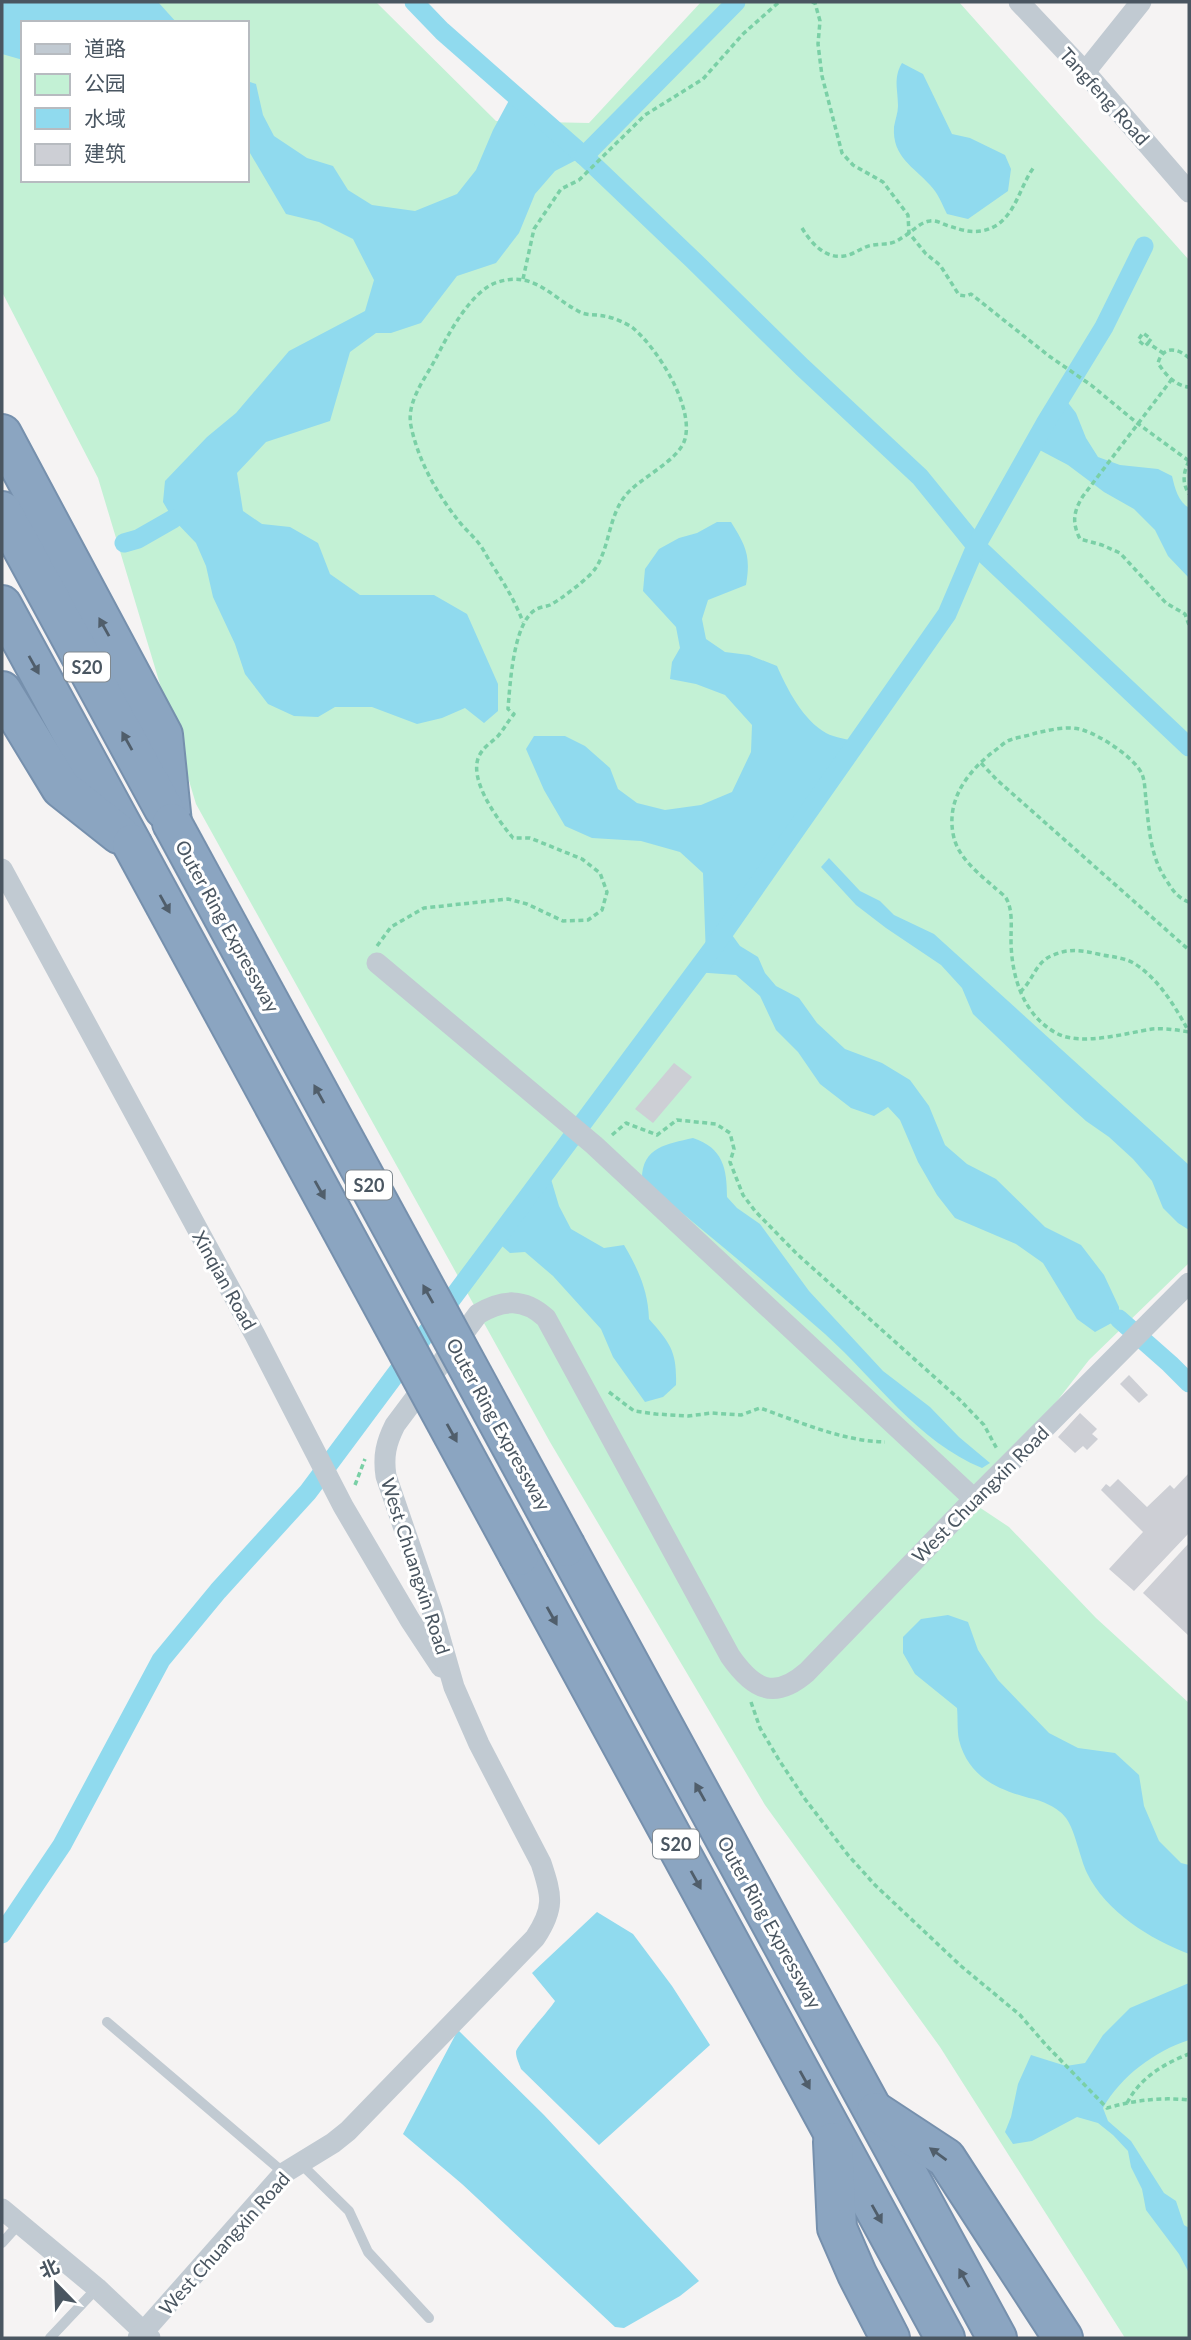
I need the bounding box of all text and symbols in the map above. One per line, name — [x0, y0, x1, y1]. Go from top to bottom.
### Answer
legend — [21, 21, 248, 182]
text: 道路 — [84, 35, 126, 60]
street label: Tangfeng Road — [1055, 43, 1155, 149]
text: 公园 — [84, 70, 126, 95]
text: 水域 — [84, 105, 126, 130]
text: 建筑 — [84, 140, 126, 165]
one-way arrow — [98, 618, 110, 637]
road number: S20 — [64, 652, 110, 682]
one-way arrow — [29, 655, 40, 675]
one-way arrow — [122, 731, 134, 751]
street label: Outer Ring Expressway — [171, 836, 285, 1016]
one-way arrow — [158, 895, 170, 915]
one-way arrow — [313, 1084, 325, 1103]
road number: S20 — [346, 1170, 392, 1200]
one-way arrow — [314, 1180, 326, 1200]
street label: Xinqian Road — [188, 1226, 262, 1334]
one-way arrow — [422, 1284, 434, 1303]
street label: Outer Ring Expressway — [442, 1334, 556, 1514]
street label: West Chuangxin Road — [907, 1421, 1053, 1567]
one-way arrow — [447, 1423, 458, 1443]
street label: West Chuangxin Road — [377, 1475, 455, 1657]
one-way arrow — [546, 1606, 558, 1626]
one-way arrow — [694, 1782, 706, 1802]
road number: S20 — [653, 1830, 699, 1858]
street label: Outer Ring Expressway — [713, 1832, 827, 2012]
one-way arrow — [690, 1870, 702, 1890]
one-way arrow — [799, 2070, 810, 2090]
one-way arrow — [929, 2146, 947, 2161]
street label: West Chuangxin Road — [154, 2167, 294, 2319]
one-way arrow — [871, 2204, 883, 2223]
north arrow — [21, 2249, 91, 2319]
text: 北 — [36, 2254, 62, 2282]
one-way arrow — [958, 2269, 970, 2288]

